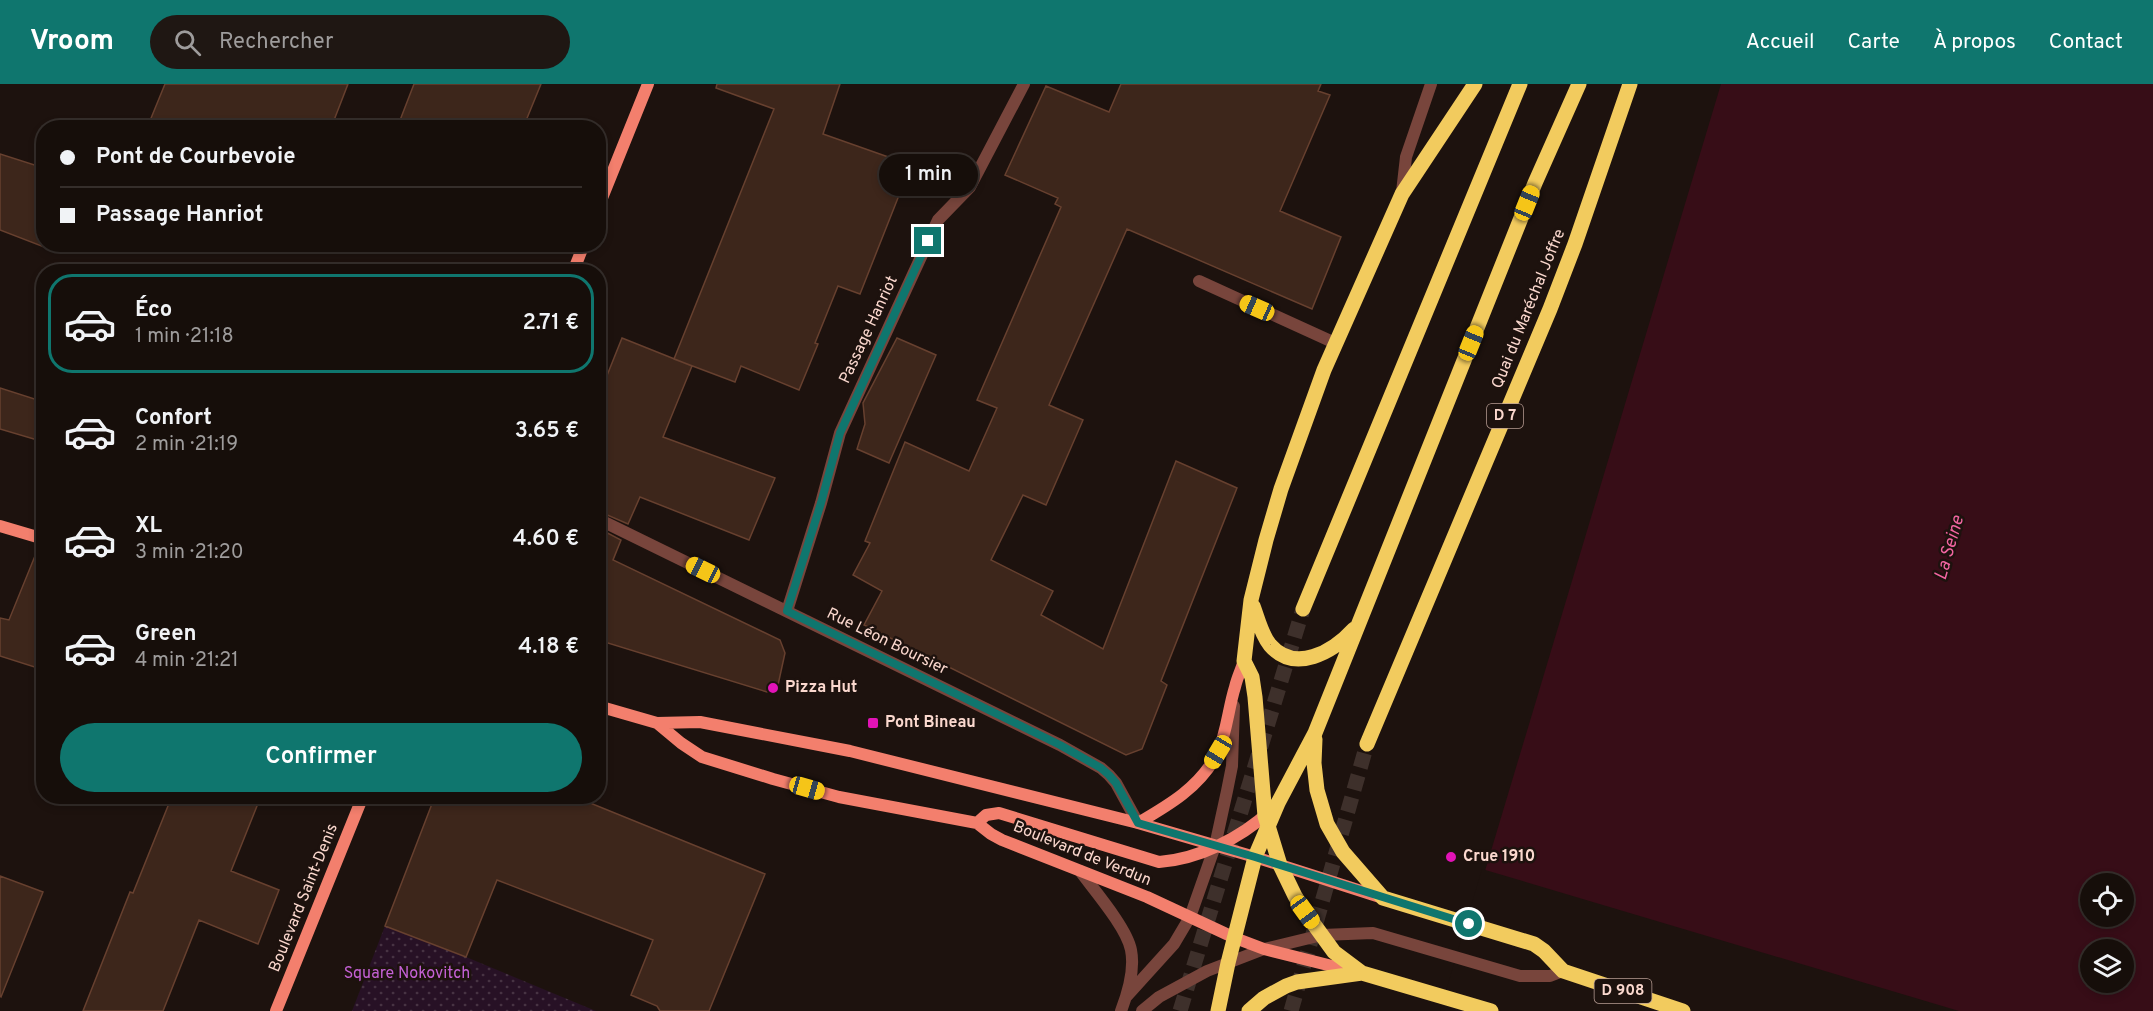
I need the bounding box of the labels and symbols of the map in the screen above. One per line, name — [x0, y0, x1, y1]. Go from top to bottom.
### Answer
callout: 1 min — [878, 154, 978, 196]
car — [1512, 183, 1542, 223]
street label: Quai du Maréchal Joffre — [1488, 226, 1570, 392]
route end — [914, 227, 941, 254]
street label: Passage Hanriot — [835, 273, 903, 387]
car — [1237, 292, 1277, 324]
car — [1456, 323, 1486, 363]
road number: D 7 — [1487, 404, 1523, 428]
water label: La Seine — [1930, 512, 1970, 583]
car — [683, 554, 723, 586]
street label: Rue Léon Boursier — [823, 604, 951, 680]
place label: Pizza Hut — [785, 678, 857, 698]
marker: Pizza Hut — [766, 681, 780, 695]
place label: Pont Bineau — [885, 713, 976, 733]
marker: Pont Bineau — [866, 716, 880, 730]
car — [1201, 732, 1235, 772]
car — [787, 774, 827, 802]
street label: Boulevard de Verdun — [1010, 817, 1154, 891]
street label: Boulevard Saint-Denis — [265, 821, 343, 975]
place label: Crue 1910 — [1463, 847, 1535, 867]
marker: Crue 1910 — [1444, 850, 1458, 864]
car — [1287, 892, 1323, 932]
route start — [1455, 910, 1482, 937]
park label: Square Nokovitch — [344, 964, 470, 984]
road number: D 908 — [1594, 979, 1652, 1003]

